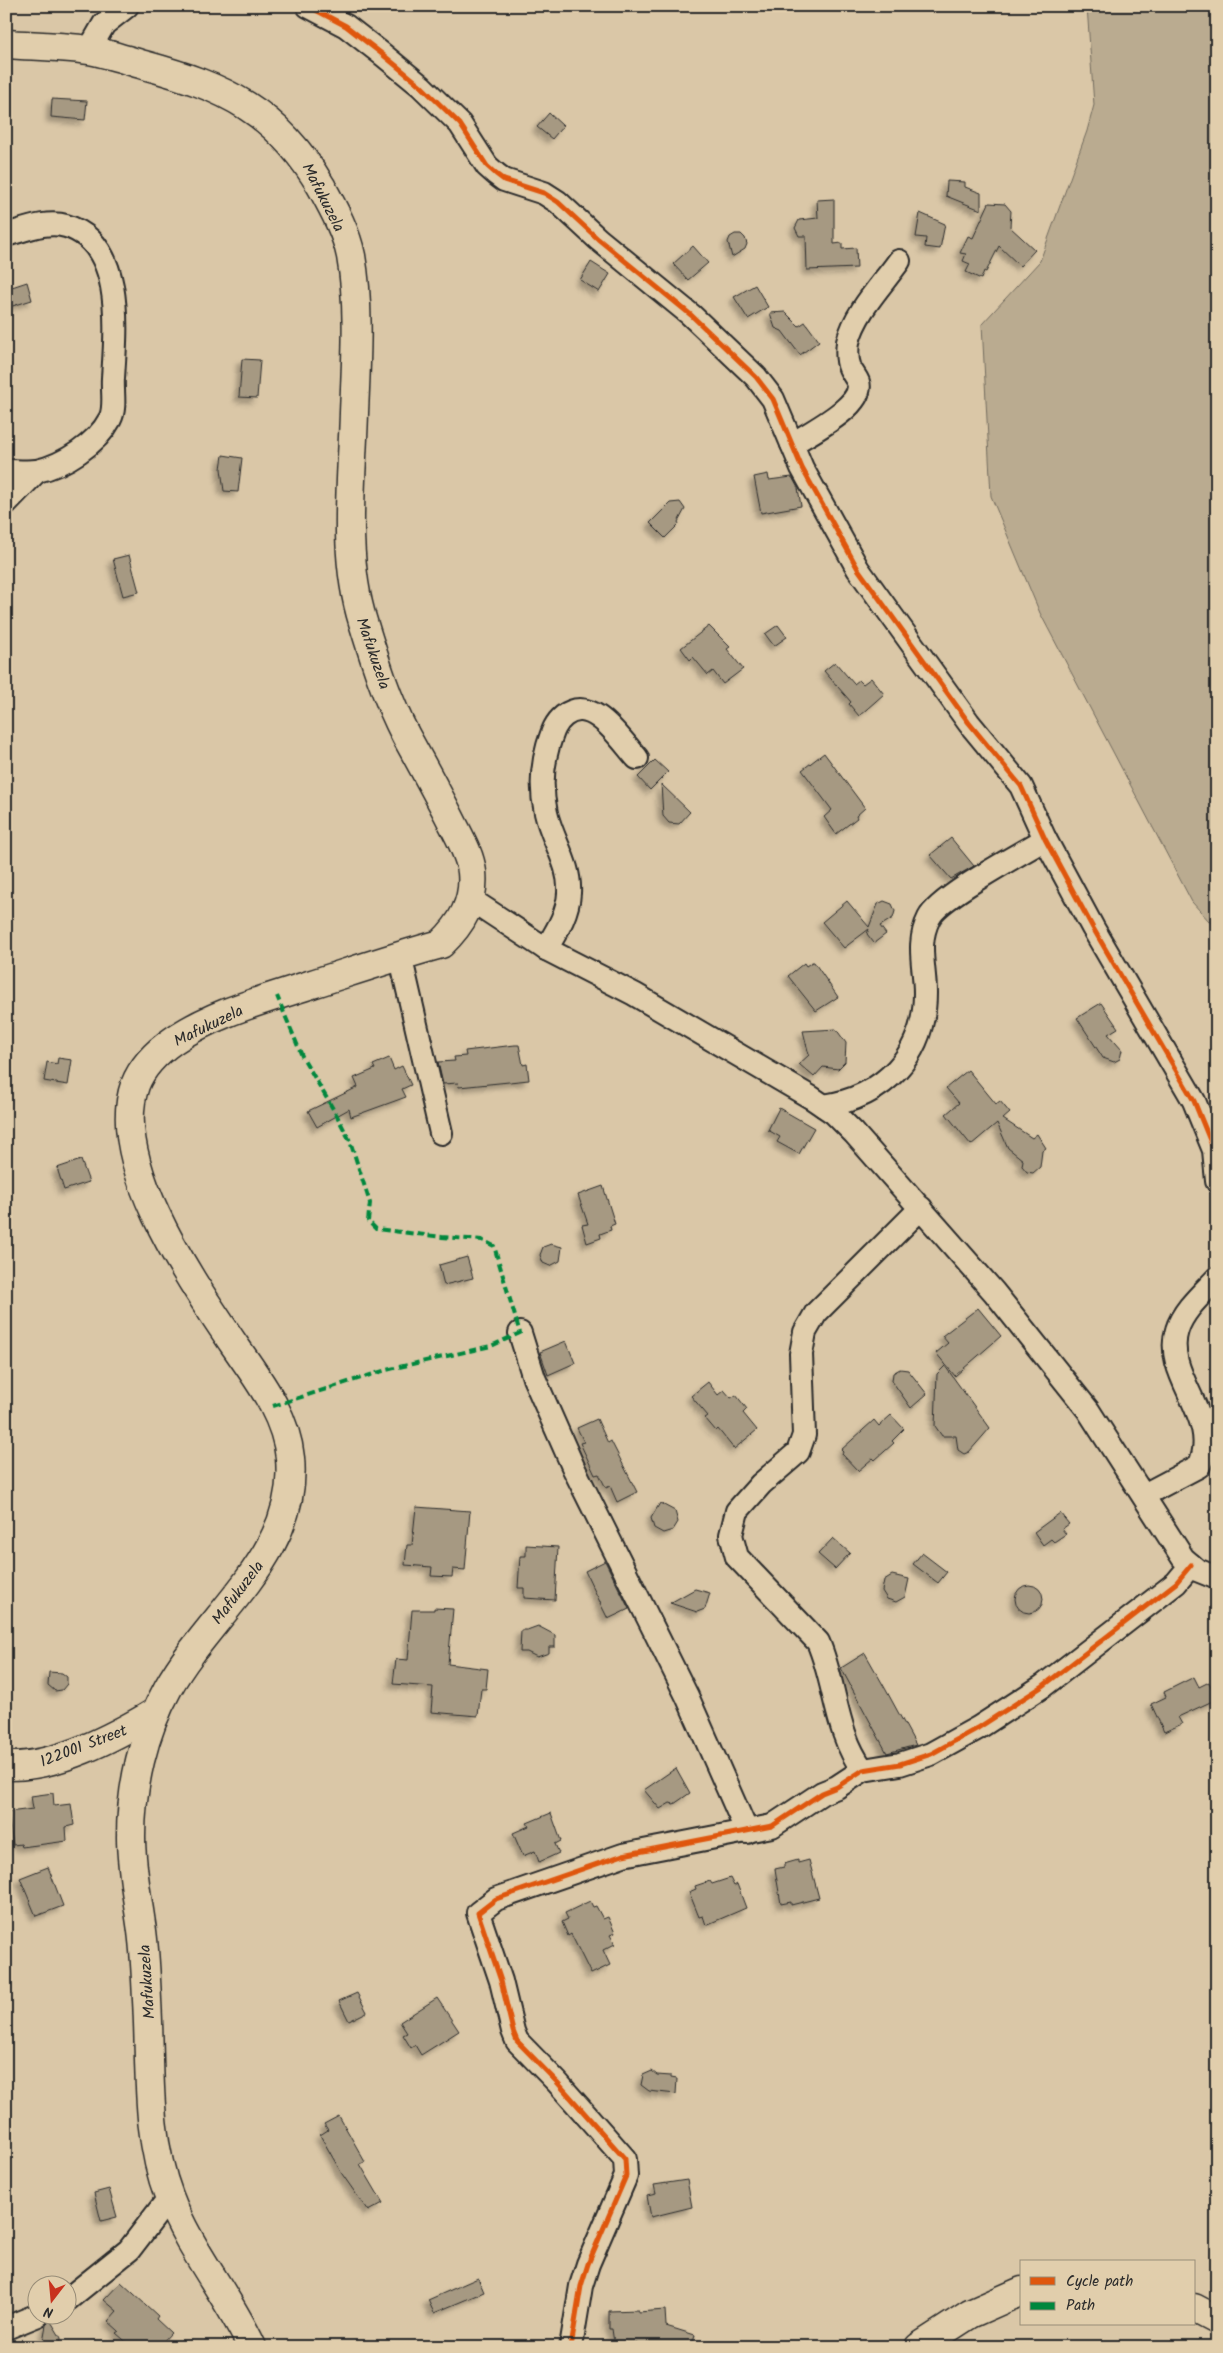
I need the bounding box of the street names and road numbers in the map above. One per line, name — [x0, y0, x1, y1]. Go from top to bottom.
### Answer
street label: Mafukuzela — [295, 159, 351, 237]
street label: Mafukuzela — [349, 614, 397, 693]
street label: Mafukuzela — [170, 999, 248, 1054]
street label: Mafukuzela — [206, 1556, 271, 1630]
street label: 122001 Street — [36, 1718, 132, 1774]
street label: Mafukuzela — [132, 1944, 163, 2020]

